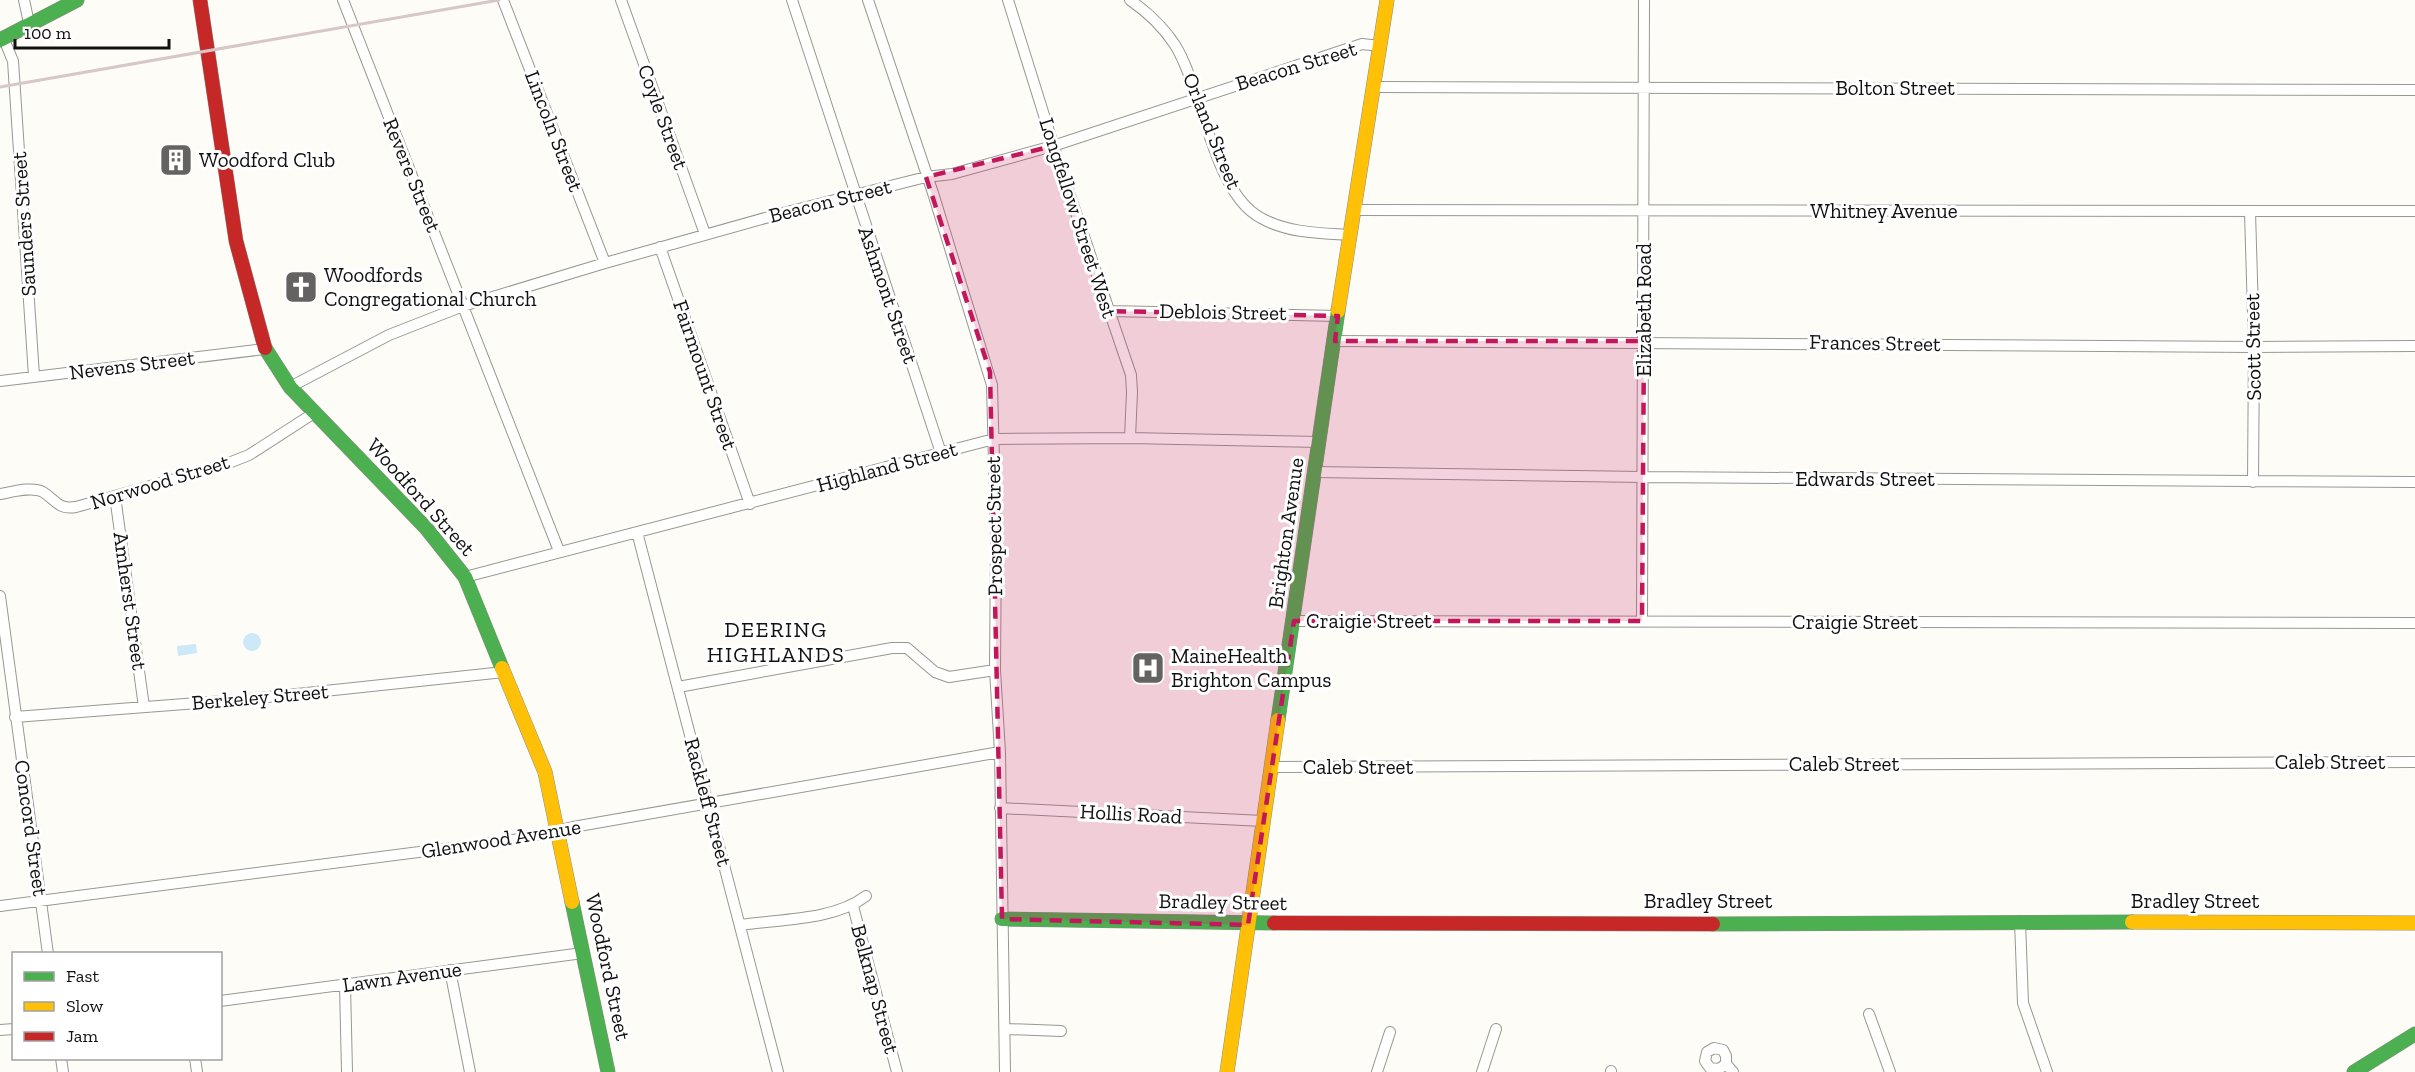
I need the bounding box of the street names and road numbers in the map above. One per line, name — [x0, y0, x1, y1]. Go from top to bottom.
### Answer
street label: Beacon Street — [1232, 35, 1360, 96]
street label: Coyle Street — [633, 61, 694, 173]
street label: Lincoln Street — [520, 67, 589, 195]
street label: Orland Street — [1178, 69, 1247, 193]
street label: Bolton Street — [1835, 75, 1955, 100]
street label: Revere Street — [378, 114, 447, 236]
street label: Longfellow Street West — [1034, 115, 1123, 321]
street label: Saunders Street — [6, 151, 41, 297]
street label: Beacon Street — [766, 173, 894, 228]
street label: Whitney Avenue — [1810, 198, 1958, 223]
street label: Ashmont Street — [853, 223, 924, 367]
street label: Elizabeth Road — [1631, 243, 1656, 377]
street label: Scott Street — [2239, 293, 2266, 401]
street label: Fairmount Street — [668, 297, 743, 453]
street label: Deblois Street — [1159, 298, 1287, 325]
street label: Frances Street — [1809, 329, 1941, 356]
street label: Nevens Street — [68, 344, 196, 385]
street label: Woodford Street — [362, 433, 481, 561]
street label: Highland Street — [814, 436, 960, 497]
street label: Norwood Street — [88, 449, 232, 514]
street label: Prospect Street — [980, 456, 1007, 596]
street label: Brighton Avenue — [1263, 456, 1308, 610]
street label: Edwards Street — [1795, 466, 1935, 491]
street label: Amherst Street — [108, 530, 153, 672]
street label: Craigie Street — [1306, 608, 1432, 633]
street label: Craigie Street — [1792, 609, 1918, 634]
street label: Berkeley Street — [191, 678, 330, 715]
street label: Rackleff Street — [679, 735, 738, 869]
street label: Caleb Street — [2275, 749, 2385, 774]
street label: Caleb Street — [1789, 751, 1899, 776]
street label: Caleb Street — [1303, 754, 1413, 779]
street label: Concord Street — [10, 758, 53, 898]
street label: Hollis Road — [1079, 798, 1183, 829]
street label: Glenwood Avenue — [419, 814, 583, 863]
street label: Bradley Street — [1159, 888, 1288, 915]
street label: Bradley Street — [1644, 888, 1772, 913]
street label: Bradley Street — [2131, 888, 2259, 913]
street label: Woodford Street — [581, 891, 636, 1043]
street label: Belknap Street — [846, 921, 905, 1056]
street label: Lawn Avenue — [341, 956, 463, 997]

